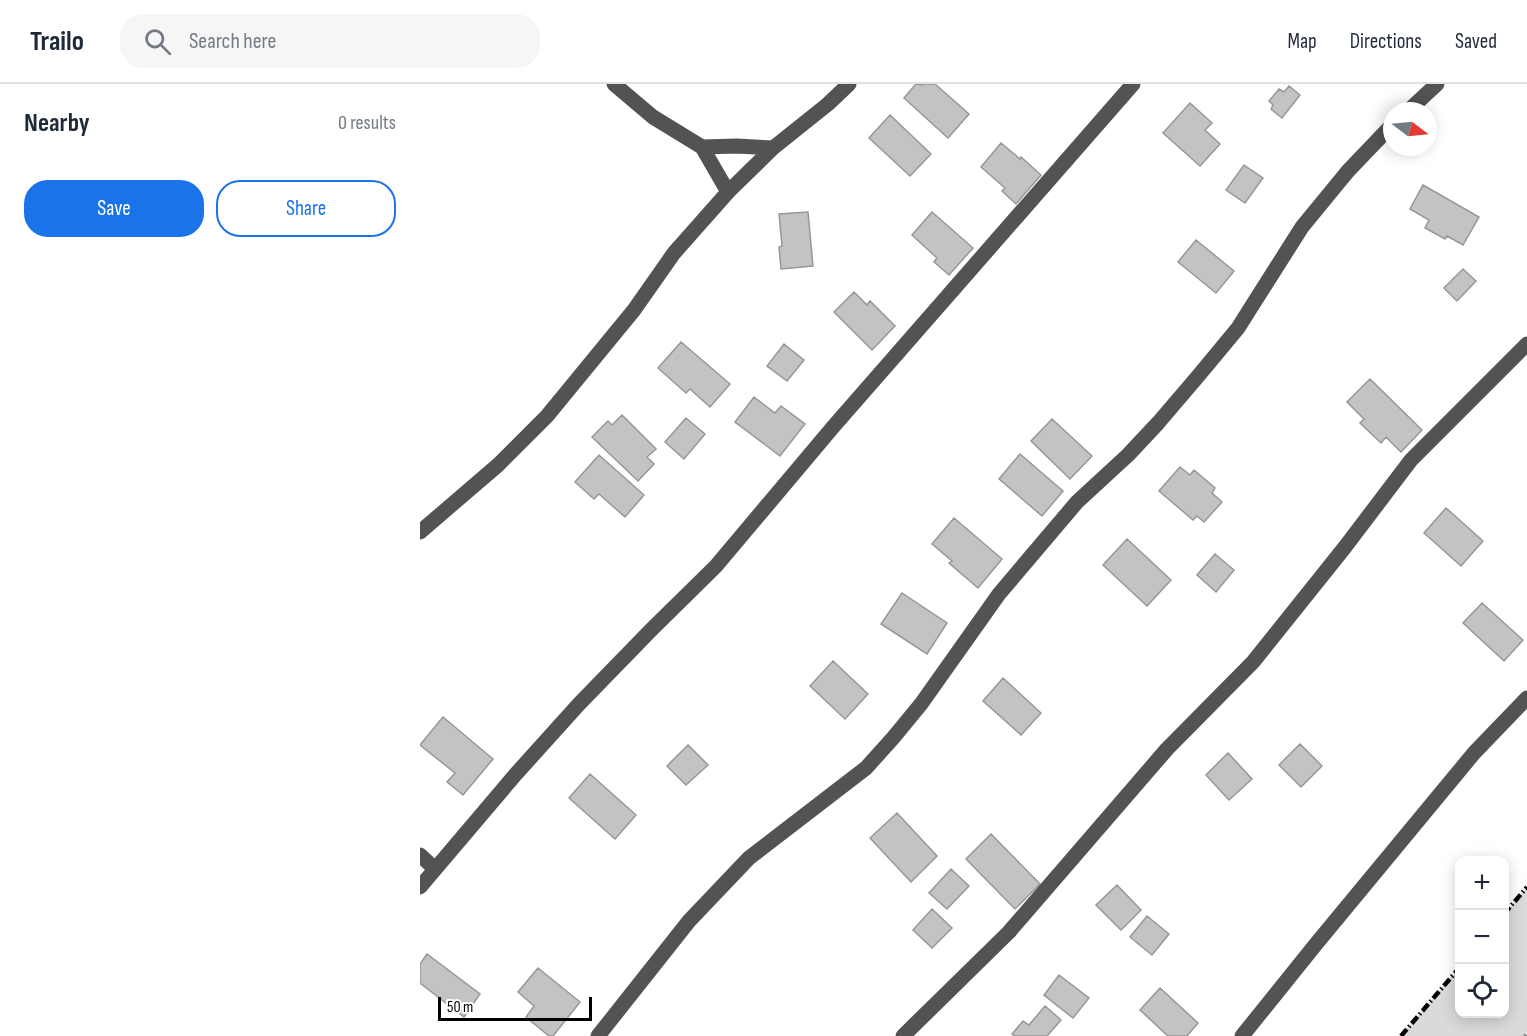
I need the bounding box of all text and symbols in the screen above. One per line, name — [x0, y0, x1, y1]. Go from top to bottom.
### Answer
search box — [120, 14, 540, 68]
text: Trailo — [30, 25, 84, 58]
icon: search — [141, 25, 174, 58]
text: Search here — [189, 28, 276, 55]
text: Map — [1287, 29, 1317, 54]
text: Directions — [1350, 29, 1422, 54]
text: Saved — [1455, 29, 1497, 54]
north arrow — [1383, 102, 1437, 156]
text: Nearby — [24, 108, 90, 139]
text: 0 results — [338, 111, 396, 135]
button: Save — [24, 180, 204, 237]
button: Share — [216, 180, 396, 237]
map controls — [1455, 856, 1509, 1018]
button: + — [1455, 856, 1509, 910]
button: − — [1455, 910, 1509, 964]
button: locate — [1455, 964, 1509, 1018]
scale bar — [438, 994, 592, 1022]
text: 50 m — [447, 998, 473, 1017]

